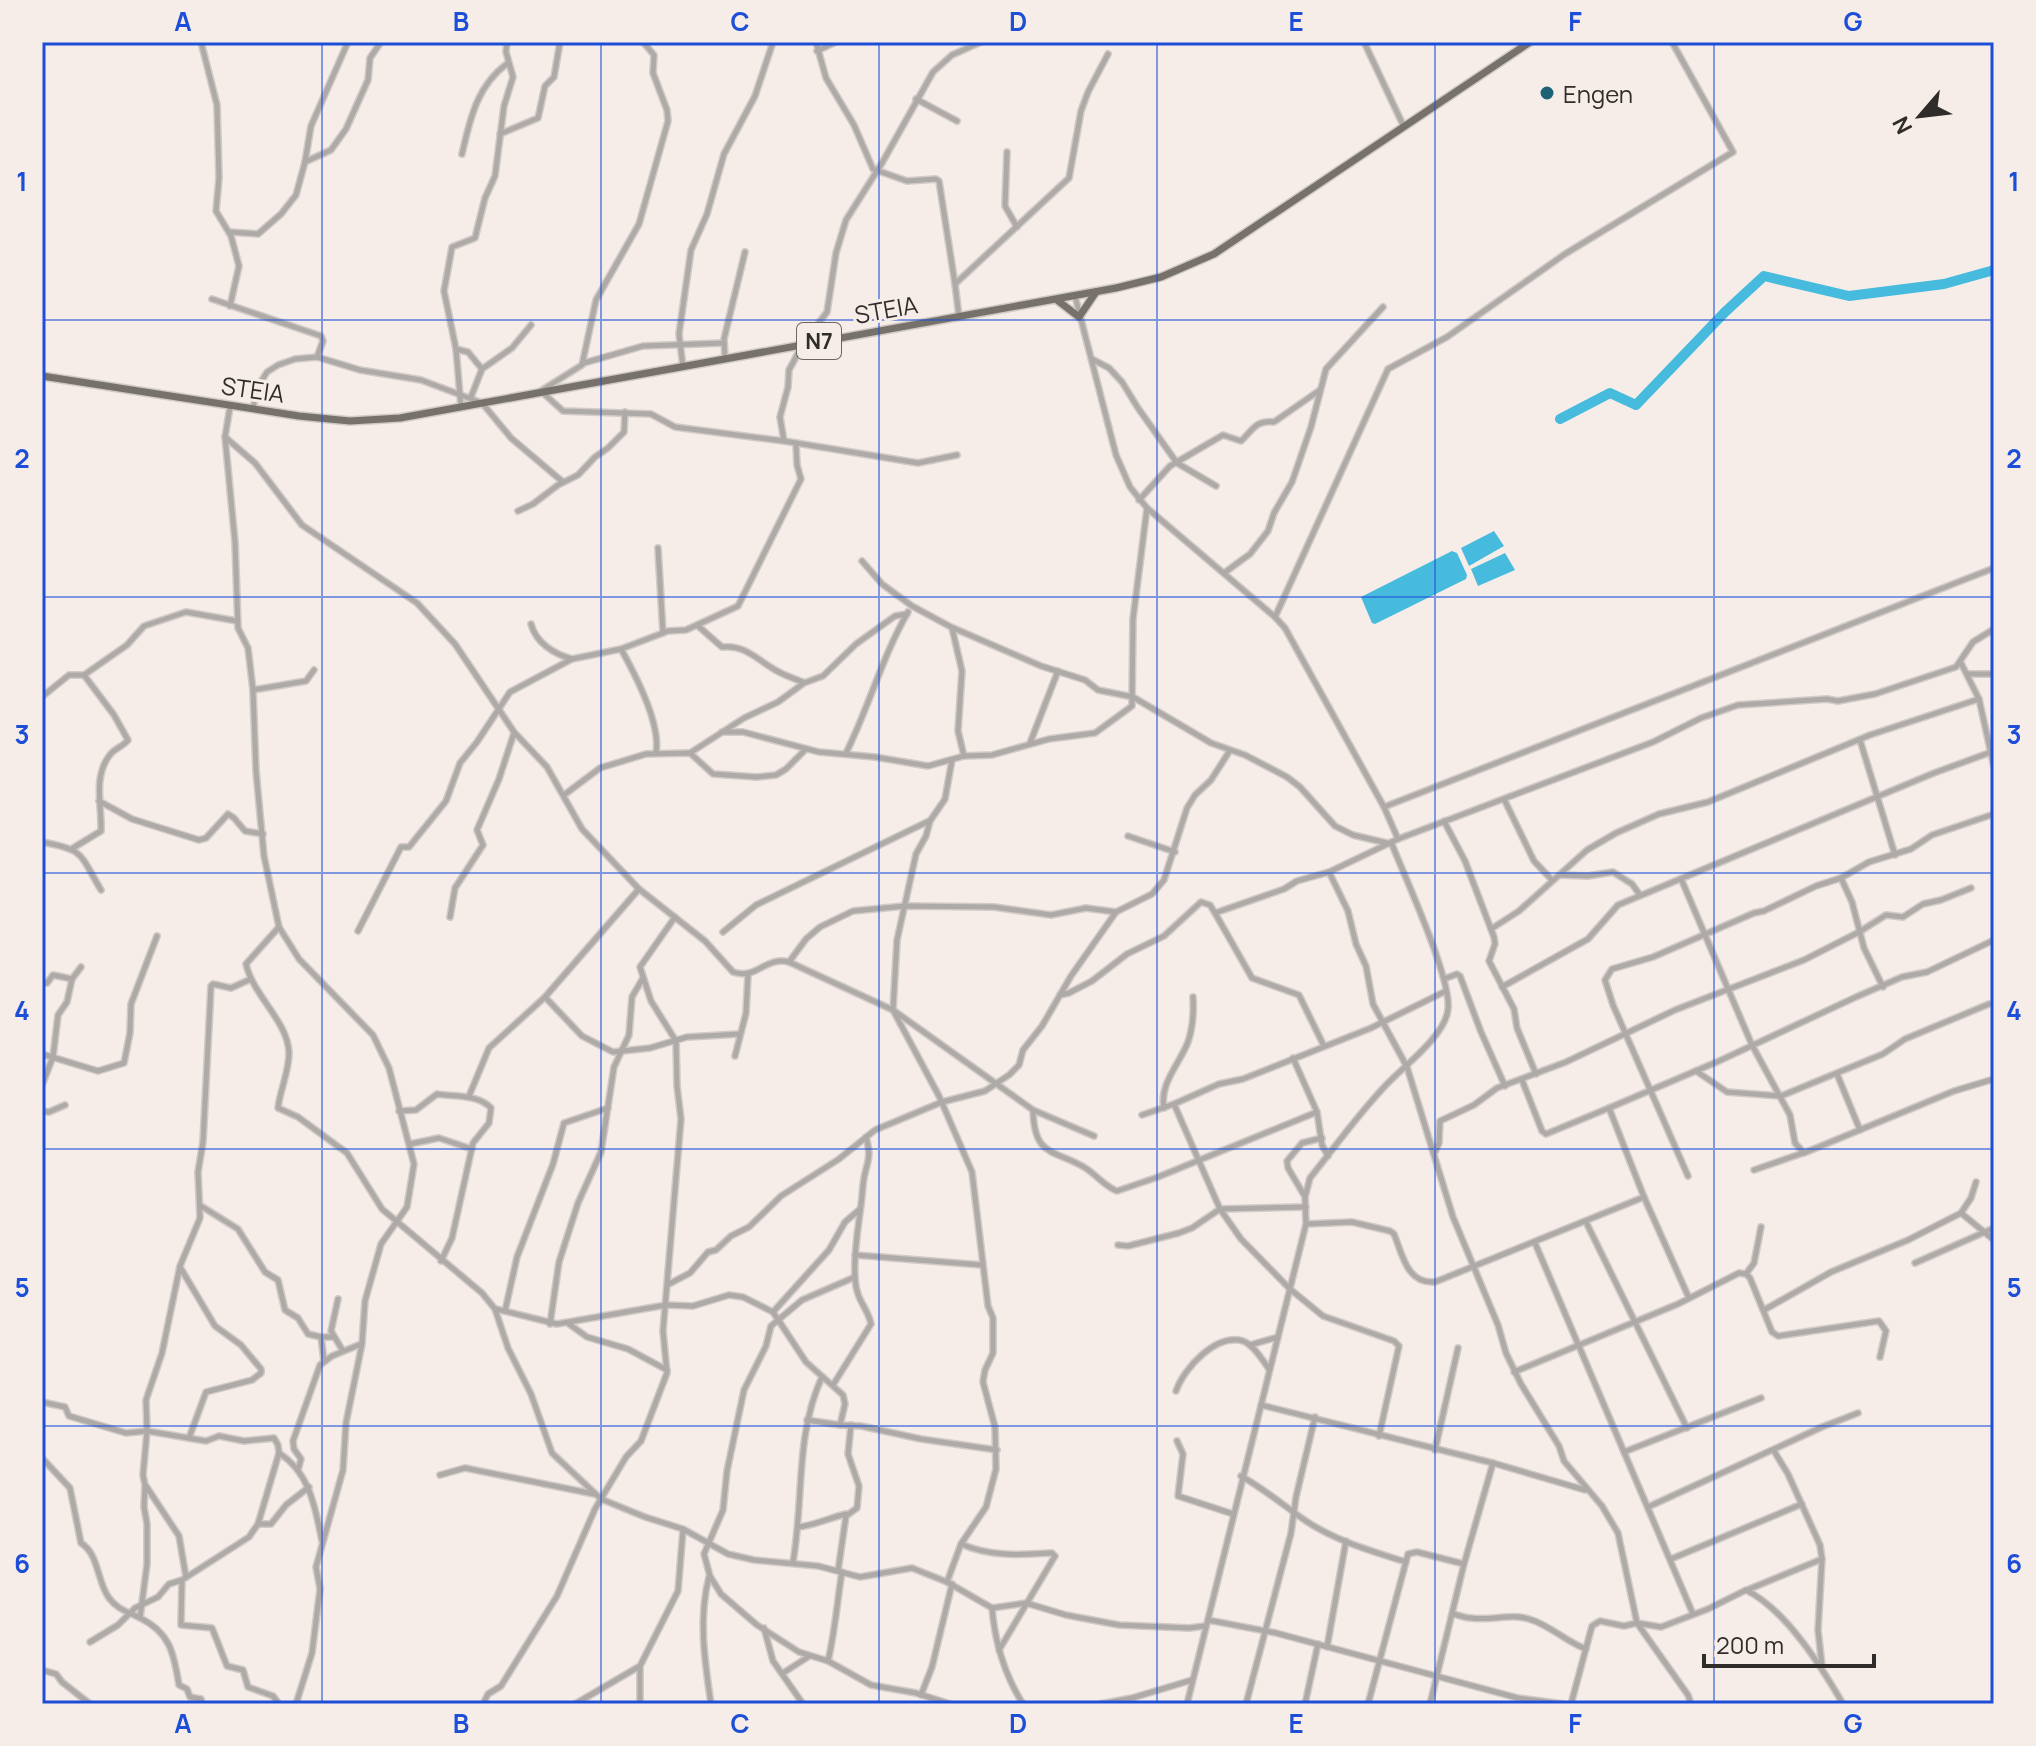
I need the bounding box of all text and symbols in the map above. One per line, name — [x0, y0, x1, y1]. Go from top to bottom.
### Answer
text: A — [174, 3, 192, 39]
text: B — [453, 3, 469, 39]
text: C — [730, 3, 750, 39]
text: D — [1009, 3, 1027, 39]
text: E — [1288, 3, 1304, 39]
text: F — [1568, 3, 1582, 39]
text: G — [1843, 3, 1863, 39]
north arrow — [1880, 76, 1960, 156]
place label: Engen — [1563, 77, 1633, 110]
marker: Engen — [1538, 84, 1556, 102]
text: N — [1885, 111, 1919, 139]
text: 1 — [16, 163, 28, 199]
text: 1 — [2008, 163, 2020, 199]
street label: STEIA — [852, 287, 920, 331]
road number: N7 — [797, 323, 841, 359]
street label: STEIA — [219, 368, 287, 410]
text: 2 — [14, 440, 30, 476]
text: 2 — [2006, 440, 2022, 476]
text: 3 — [14, 716, 30, 752]
text: 3 — [2006, 716, 2022, 752]
text: 4 — [14, 992, 30, 1028]
text: 4 — [2006, 992, 2022, 1028]
text: 5 — [14, 1269, 30, 1305]
text: 5 — [2006, 1269, 2022, 1305]
text: 6 — [14, 1545, 30, 1581]
text: 6 — [2006, 1545, 2022, 1581]
scale bar — [1704, 1618, 1874, 1668]
text: 200 m — [1716, 1628, 1784, 1661]
text: A — [174, 1705, 192, 1741]
text: B — [453, 1705, 469, 1741]
text: C — [730, 1705, 750, 1741]
text: D — [1009, 1705, 1027, 1741]
text: E — [1288, 1705, 1304, 1741]
text: F — [1568, 1705, 1582, 1741]
text: G — [1843, 1705, 1863, 1741]

